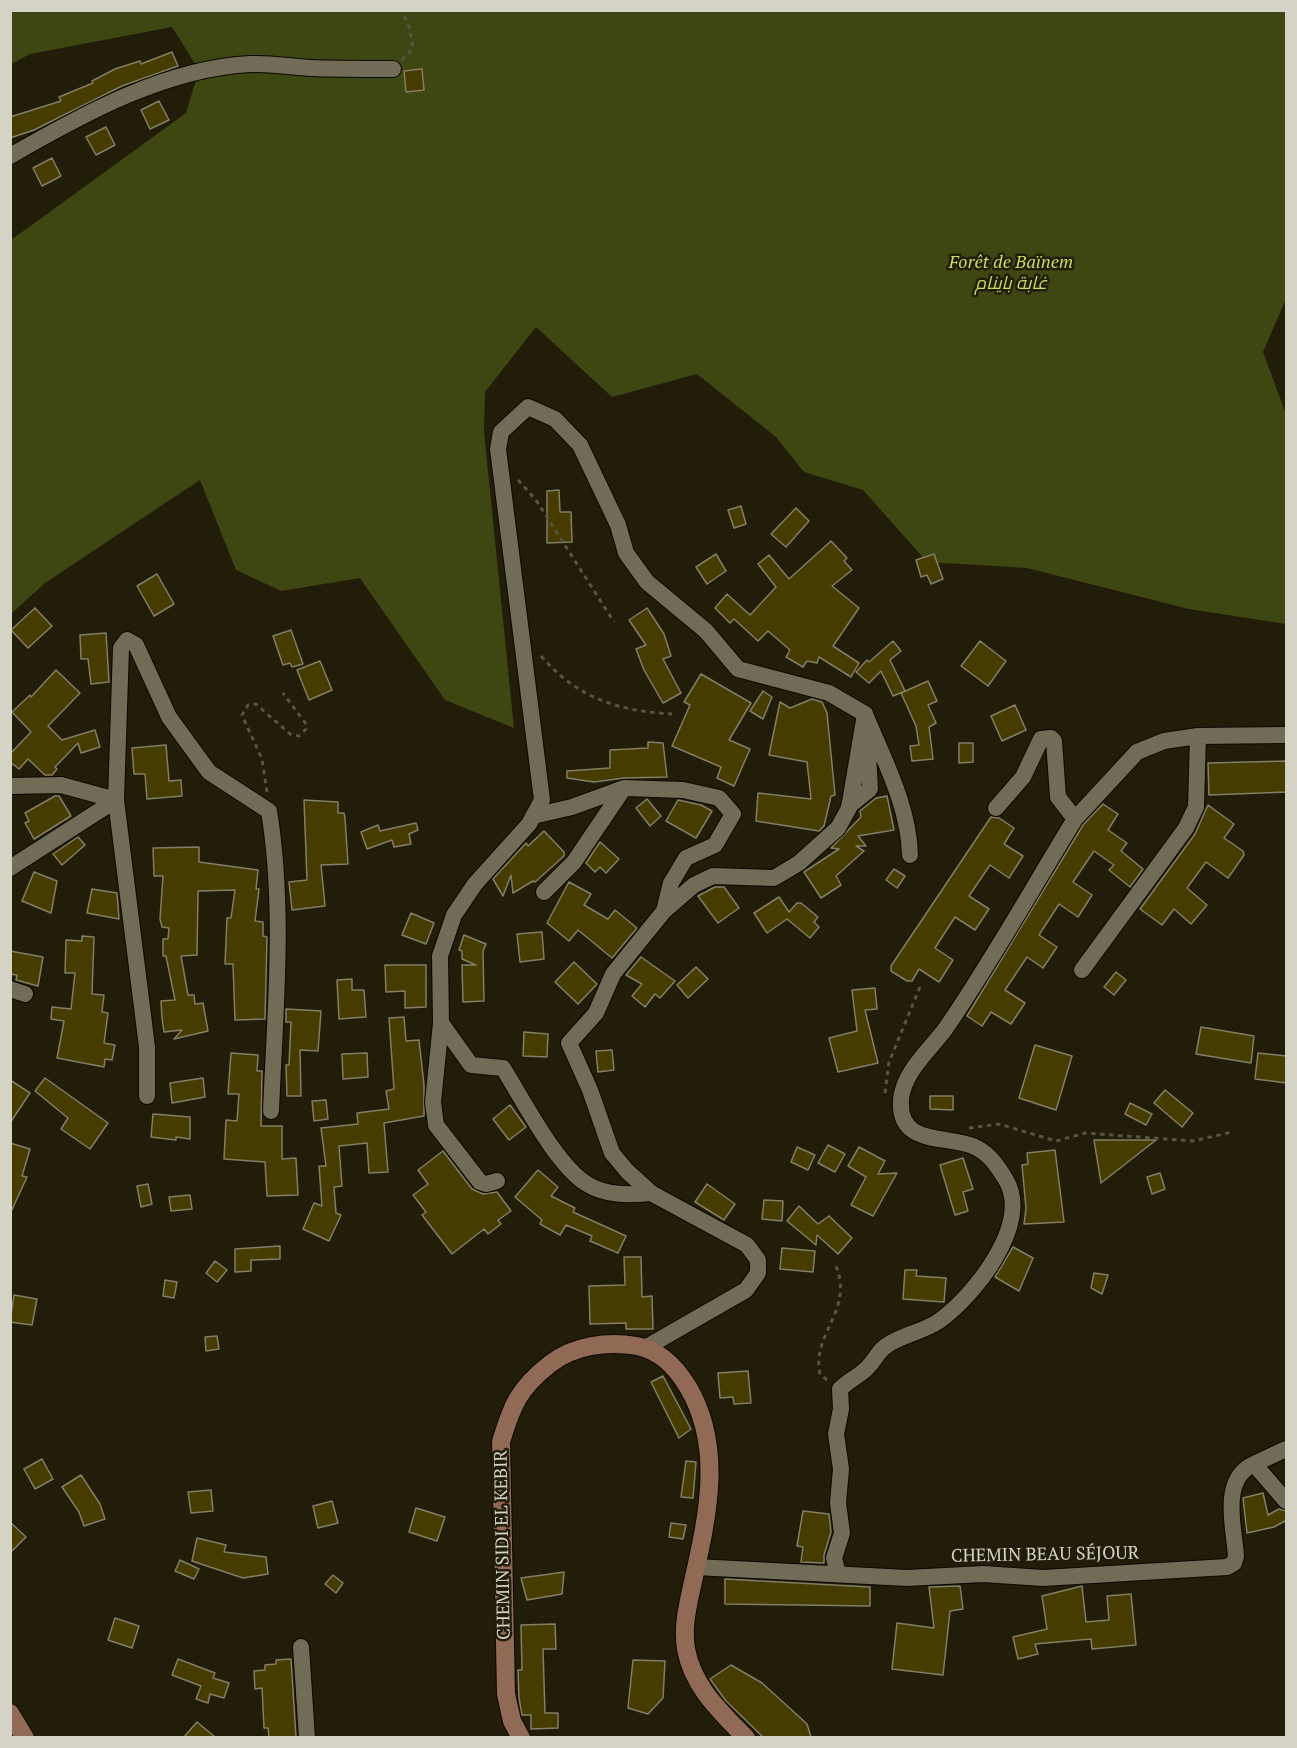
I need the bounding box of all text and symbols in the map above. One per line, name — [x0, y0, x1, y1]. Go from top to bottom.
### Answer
park label: Forêt de Baïnem غابة باينام — [949, 252, 1073, 294]
street label: CHEMIN SIDI EL KEBIR — [491, 1450, 515, 1640]
street label: CHEMIN BEAU SÉJOUR — [951, 1543, 1139, 1567]

